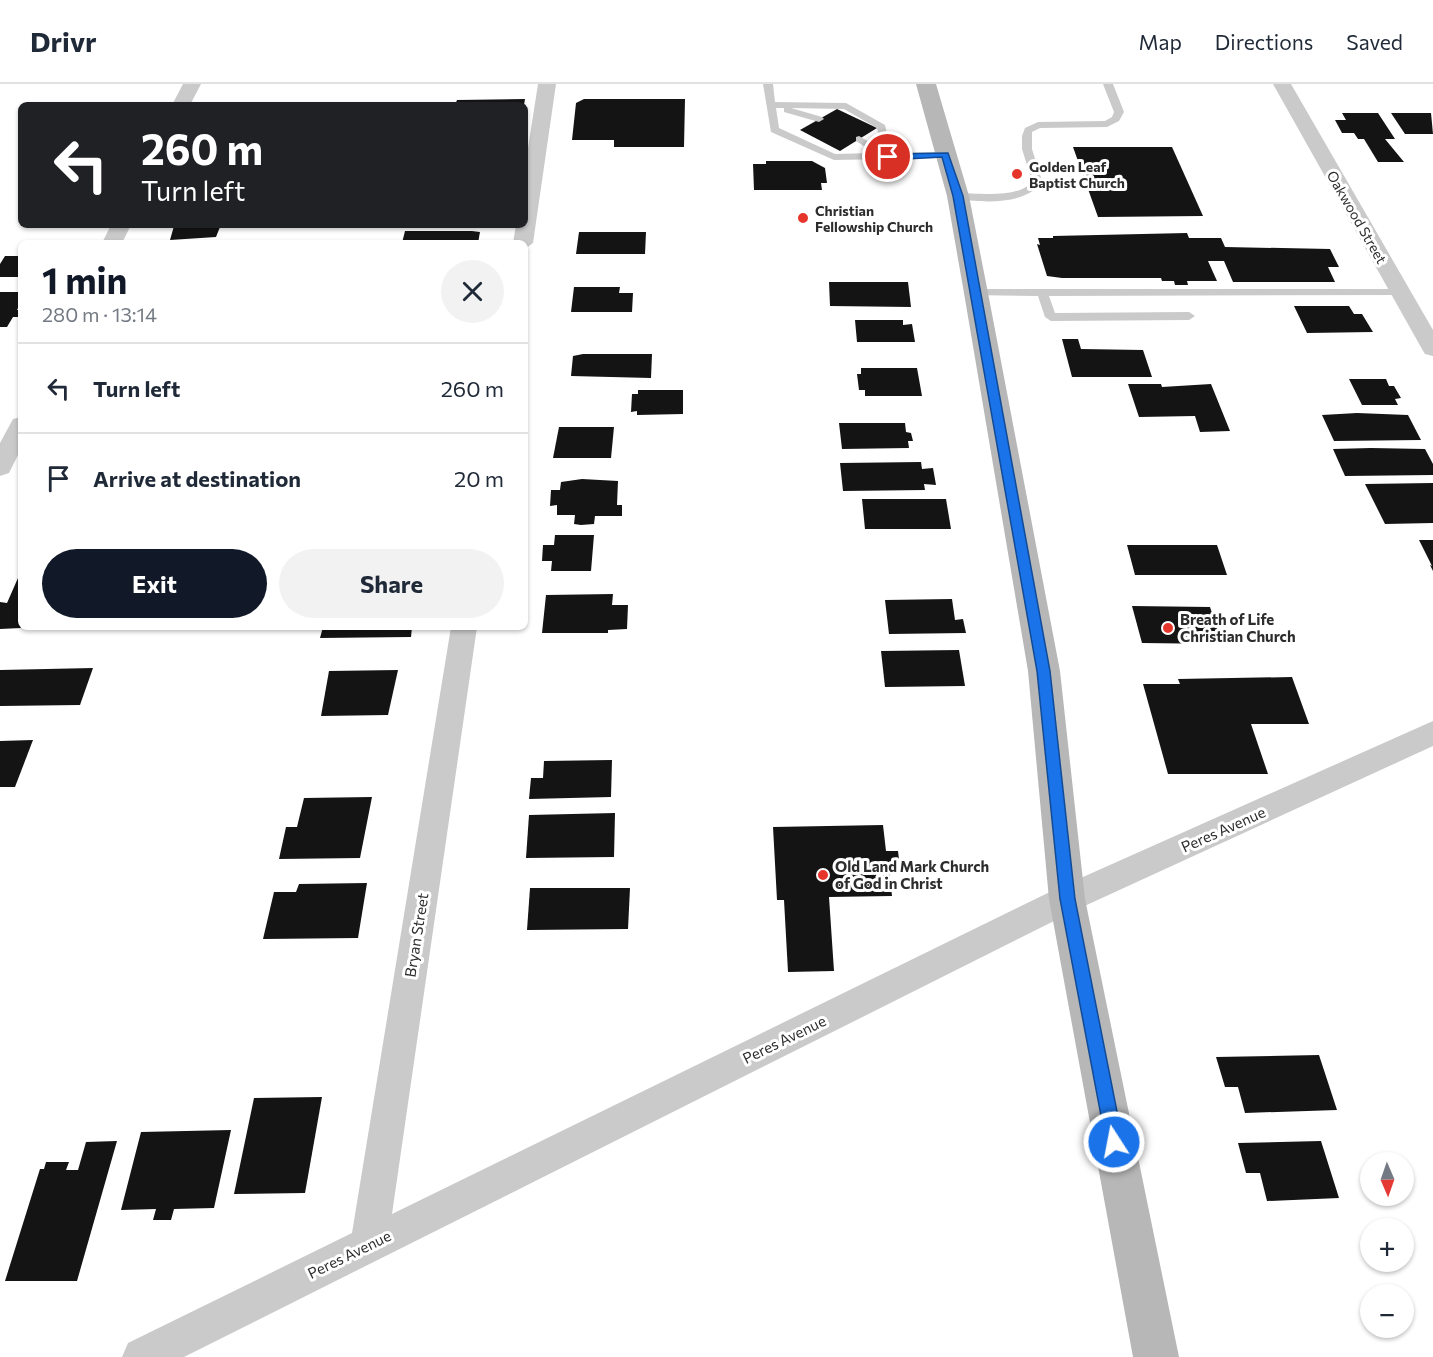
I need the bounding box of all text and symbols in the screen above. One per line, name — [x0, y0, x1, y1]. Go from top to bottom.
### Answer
text: Drivr — [30, 24, 97, 58]
text: Map — [1139, 29, 1182, 54]
text: Directions — [1215, 29, 1313, 54]
text: Saved — [1346, 29, 1403, 54]
text: 260 m — [141, 122, 263, 174]
icon: left — [42, 126, 120, 204]
pin — [862, 131, 913, 182]
icon: arrive — [871, 140, 904, 173]
place label: Golden Leaf Baptist Church — [1029, 158, 1125, 191]
marker: Golden Leaf Baptist Church — [1010, 167, 1024, 181]
street label: Oakwood Street — [1324, 168, 1391, 267]
text: Turn left — [141, 174, 245, 207]
place label: Christian Fellowship Church — [815, 202, 933, 235]
marker: Christian Fellowship Church — [796, 211, 810, 225]
text: 1 min — [42, 257, 127, 301]
button: close — [441, 260, 504, 323]
text: 280 m · 13:14 — [42, 302, 157, 326]
icon: left — [42, 372, 75, 405]
text: Turn left — [93, 375, 180, 402]
text: 260 m — [441, 375, 504, 402]
icon: arrive — [42, 462, 75, 495]
text: Arrive at destination — [93, 465, 301, 492]
text: 20 m — [454, 465, 504, 492]
button: Exit — [42, 549, 267, 618]
button: Share — [279, 549, 504, 618]
place label: Breath of Life Christian Church — [1180, 610, 1296, 645]
marker: Breath of Life Christian Church — [1161, 621, 1175, 635]
street label: Peres Avenue — [1178, 802, 1268, 856]
place label: Old Land Mark Church of God in Christ — [835, 857, 989, 892]
marker: Old Land Mark Church of God in Christ — [816, 868, 830, 882]
street label: Bryan Street — [400, 892, 432, 978]
street label: Peres Avenue — [739, 1011, 829, 1067]
position arrow — [1082, 1110, 1146, 1174]
north arrow — [1360, 1152, 1414, 1206]
map controls — [1360, 1152, 1414, 1338]
button: + — [1360, 1218, 1414, 1272]
street label: Peres Avenue — [304, 1226, 394, 1282]
button: − — [1360, 1284, 1414, 1338]

